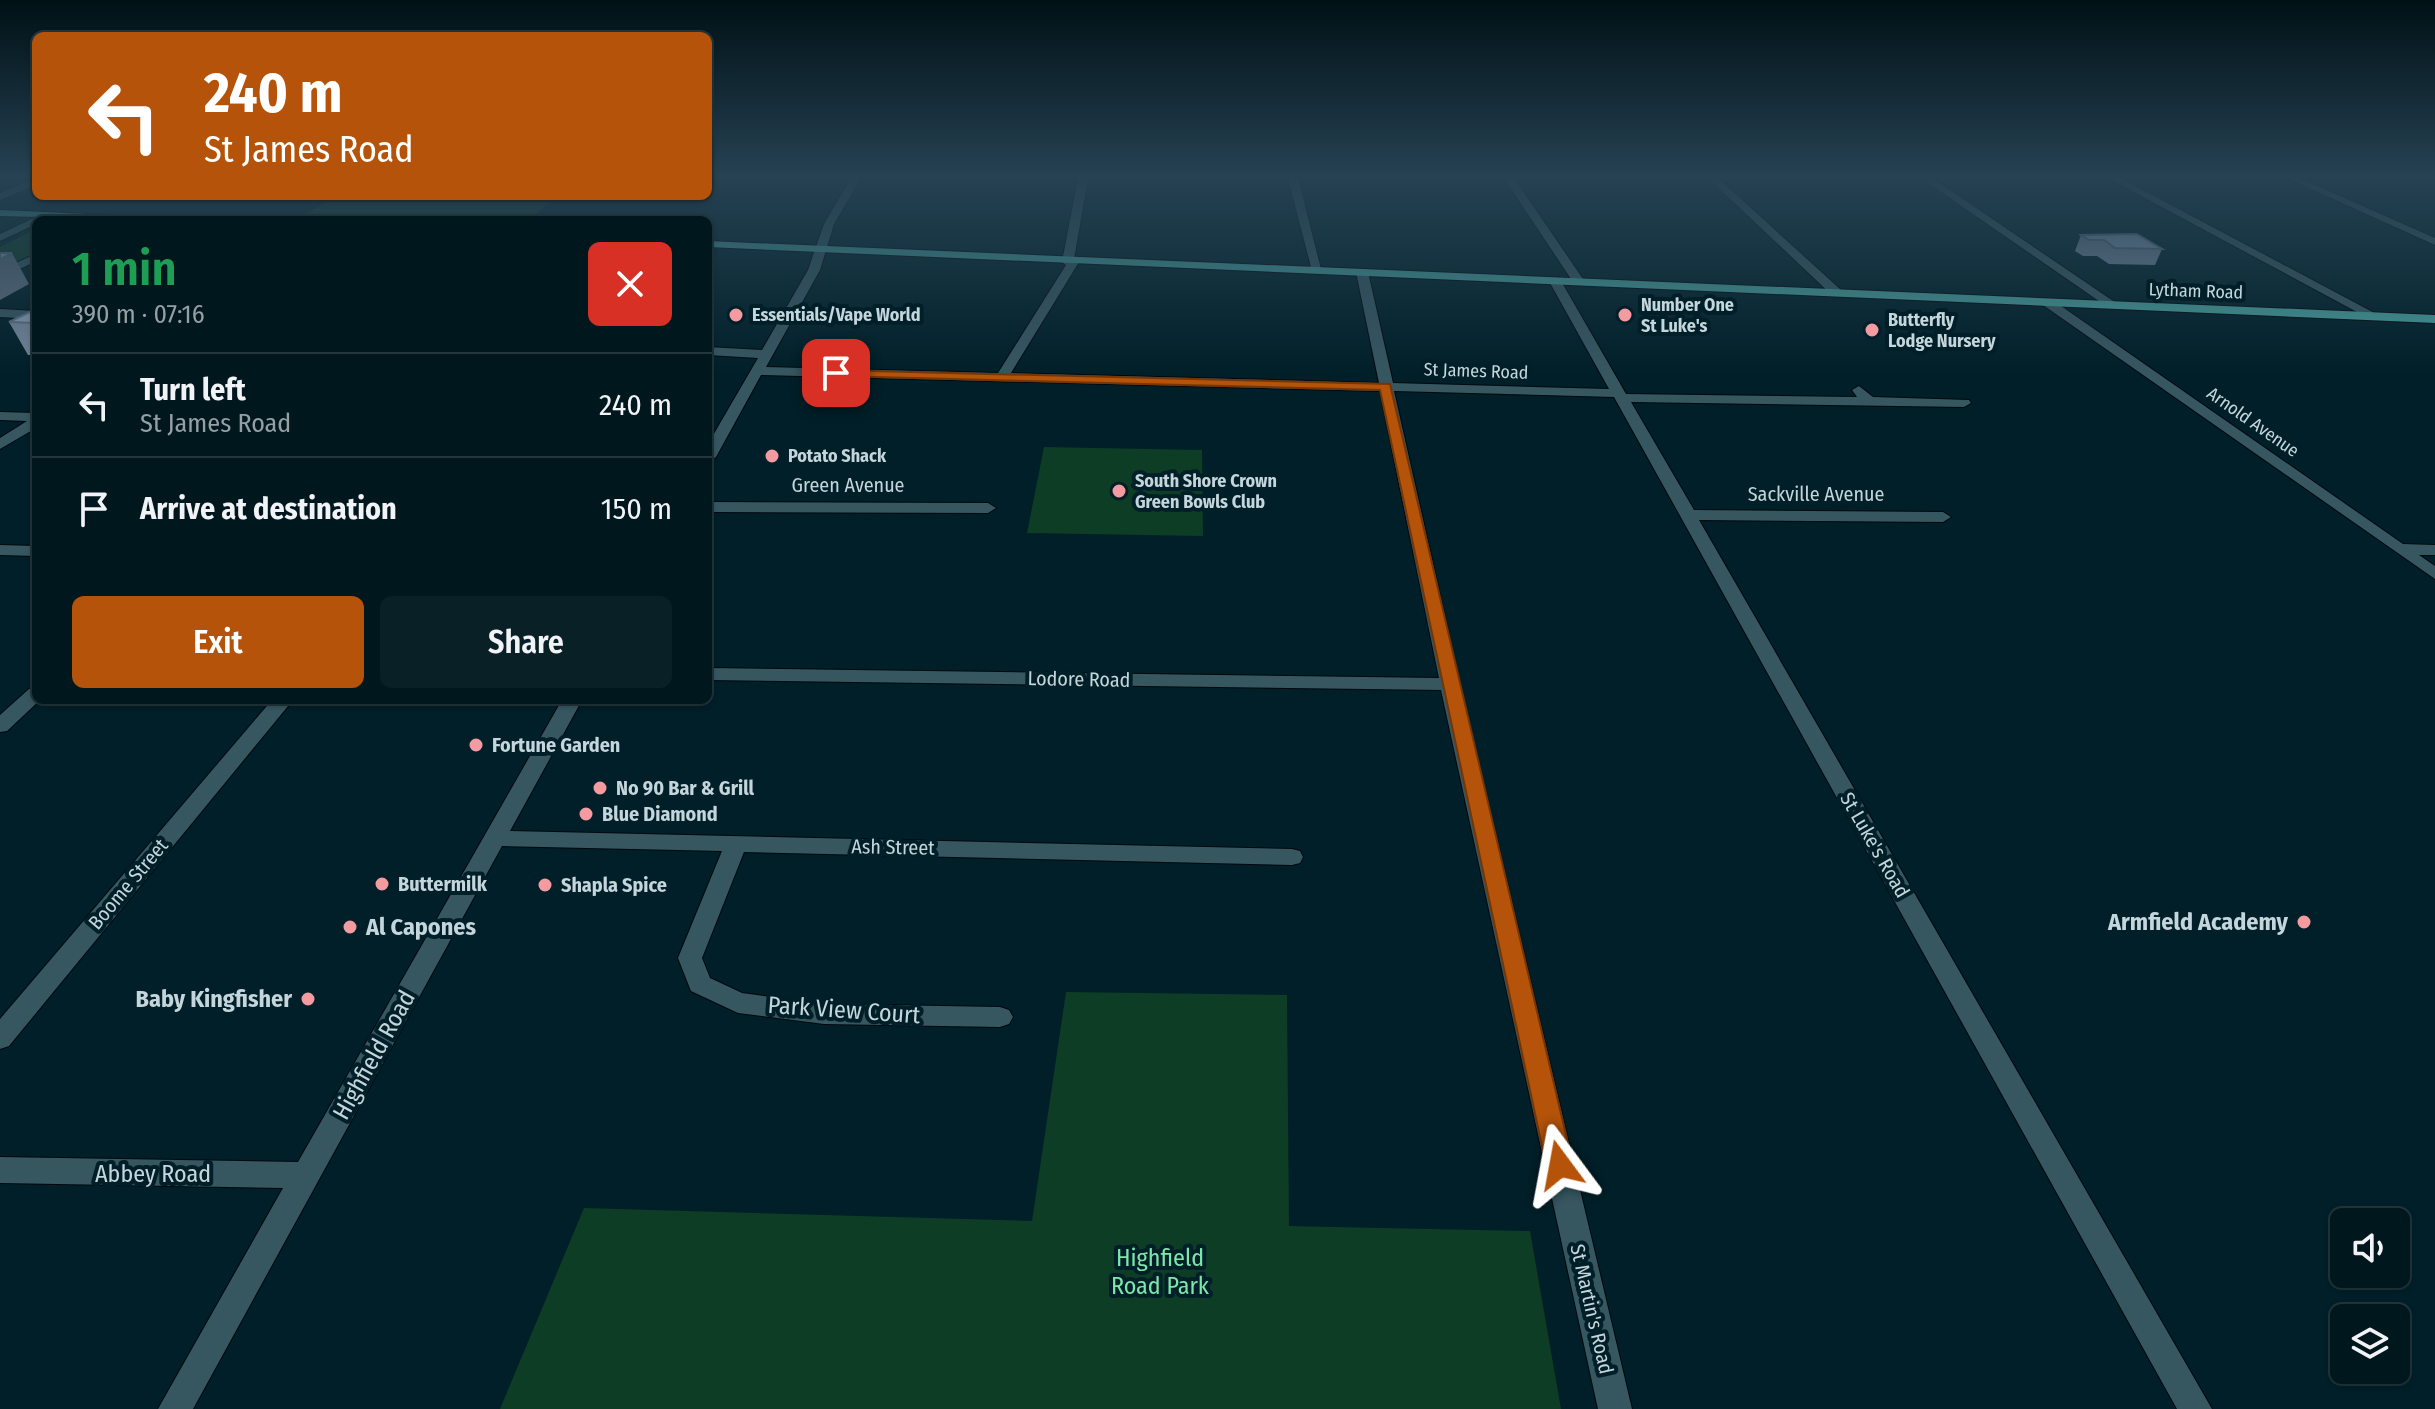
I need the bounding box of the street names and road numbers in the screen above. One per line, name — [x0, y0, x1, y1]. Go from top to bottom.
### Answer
street label: Lytham Road — [2148, 278, 2244, 304]
street label: St James Road — [1423, 358, 1529, 384]
street label: Arnold Avenue — [2203, 382, 2303, 462]
street label: Green Avenue — [792, 473, 904, 497]
street label: Sackville Avenue — [1748, 482, 1884, 506]
street label: Lodore Road — [1027, 666, 1131, 692]
street label: St Luke's Road — [1835, 788, 1915, 902]
street label: Boome Street — [83, 833, 173, 934]
street label: Ash Street — [851, 834, 935, 860]
street label: Highfield Road — [327, 985, 421, 1125]
street label: Park View Court — [767, 991, 921, 1029]
street label: Abbey Road — [95, 1160, 211, 1188]
street label: St Martin's Road — [1565, 1242, 1619, 1376]

